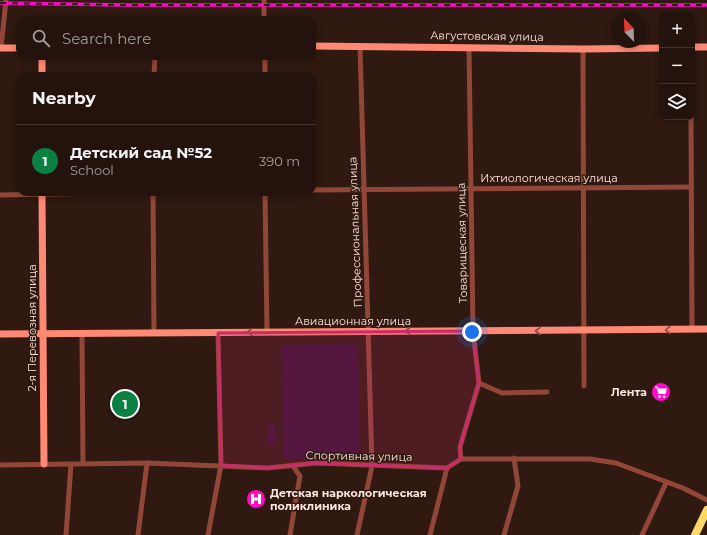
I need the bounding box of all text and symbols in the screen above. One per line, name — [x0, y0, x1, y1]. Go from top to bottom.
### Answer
north arrow — [611, 12, 647, 48]
map controls — [659, 12, 695, 120]
button: + — [659, 12, 695, 48]
search box — [16, 16, 316, 60]
icon: search — [30, 27, 52, 49]
street label: Августовская улица — [430, 28, 544, 44]
text: Search here — [62, 29, 151, 48]
button: − — [659, 48, 695, 84]
button: layers — [659, 84, 695, 120]
text: Nearby — [32, 88, 96, 108]
text: Детский сад №52 — [70, 143, 212, 162]
text: 1 — [42, 153, 48, 169]
text: 390 m — [259, 153, 300, 169]
street label: Профессиональная улица — [345, 156, 365, 308]
text: School — [70, 162, 114, 178]
street label: Ихтиологическая улица — [480, 171, 618, 185]
street label: Товарищеская улица — [454, 182, 470, 304]
street label: 2-я Перевозная улица — [25, 264, 39, 392]
street label: Авиационная улица — [295, 314, 411, 328]
your location — [462, 322, 482, 342]
one-way arrow — [665, 325, 671, 334]
one-way arrow — [405, 327, 411, 335]
one-way arrow — [535, 327, 541, 335]
one-way arrow — [247, 328, 253, 336]
supermarket icon: Лента — [650, 381, 672, 403]
place label: Лента — [611, 385, 647, 399]
pin: 1 — [112, 389, 138, 419]
street label: Спортивная улица — [305, 448, 413, 464]
place label: Детская наркологическая поликлиника — [270, 486, 427, 513]
hospital icon: Детская наркологическая поликлиника — [245, 488, 267, 510]

